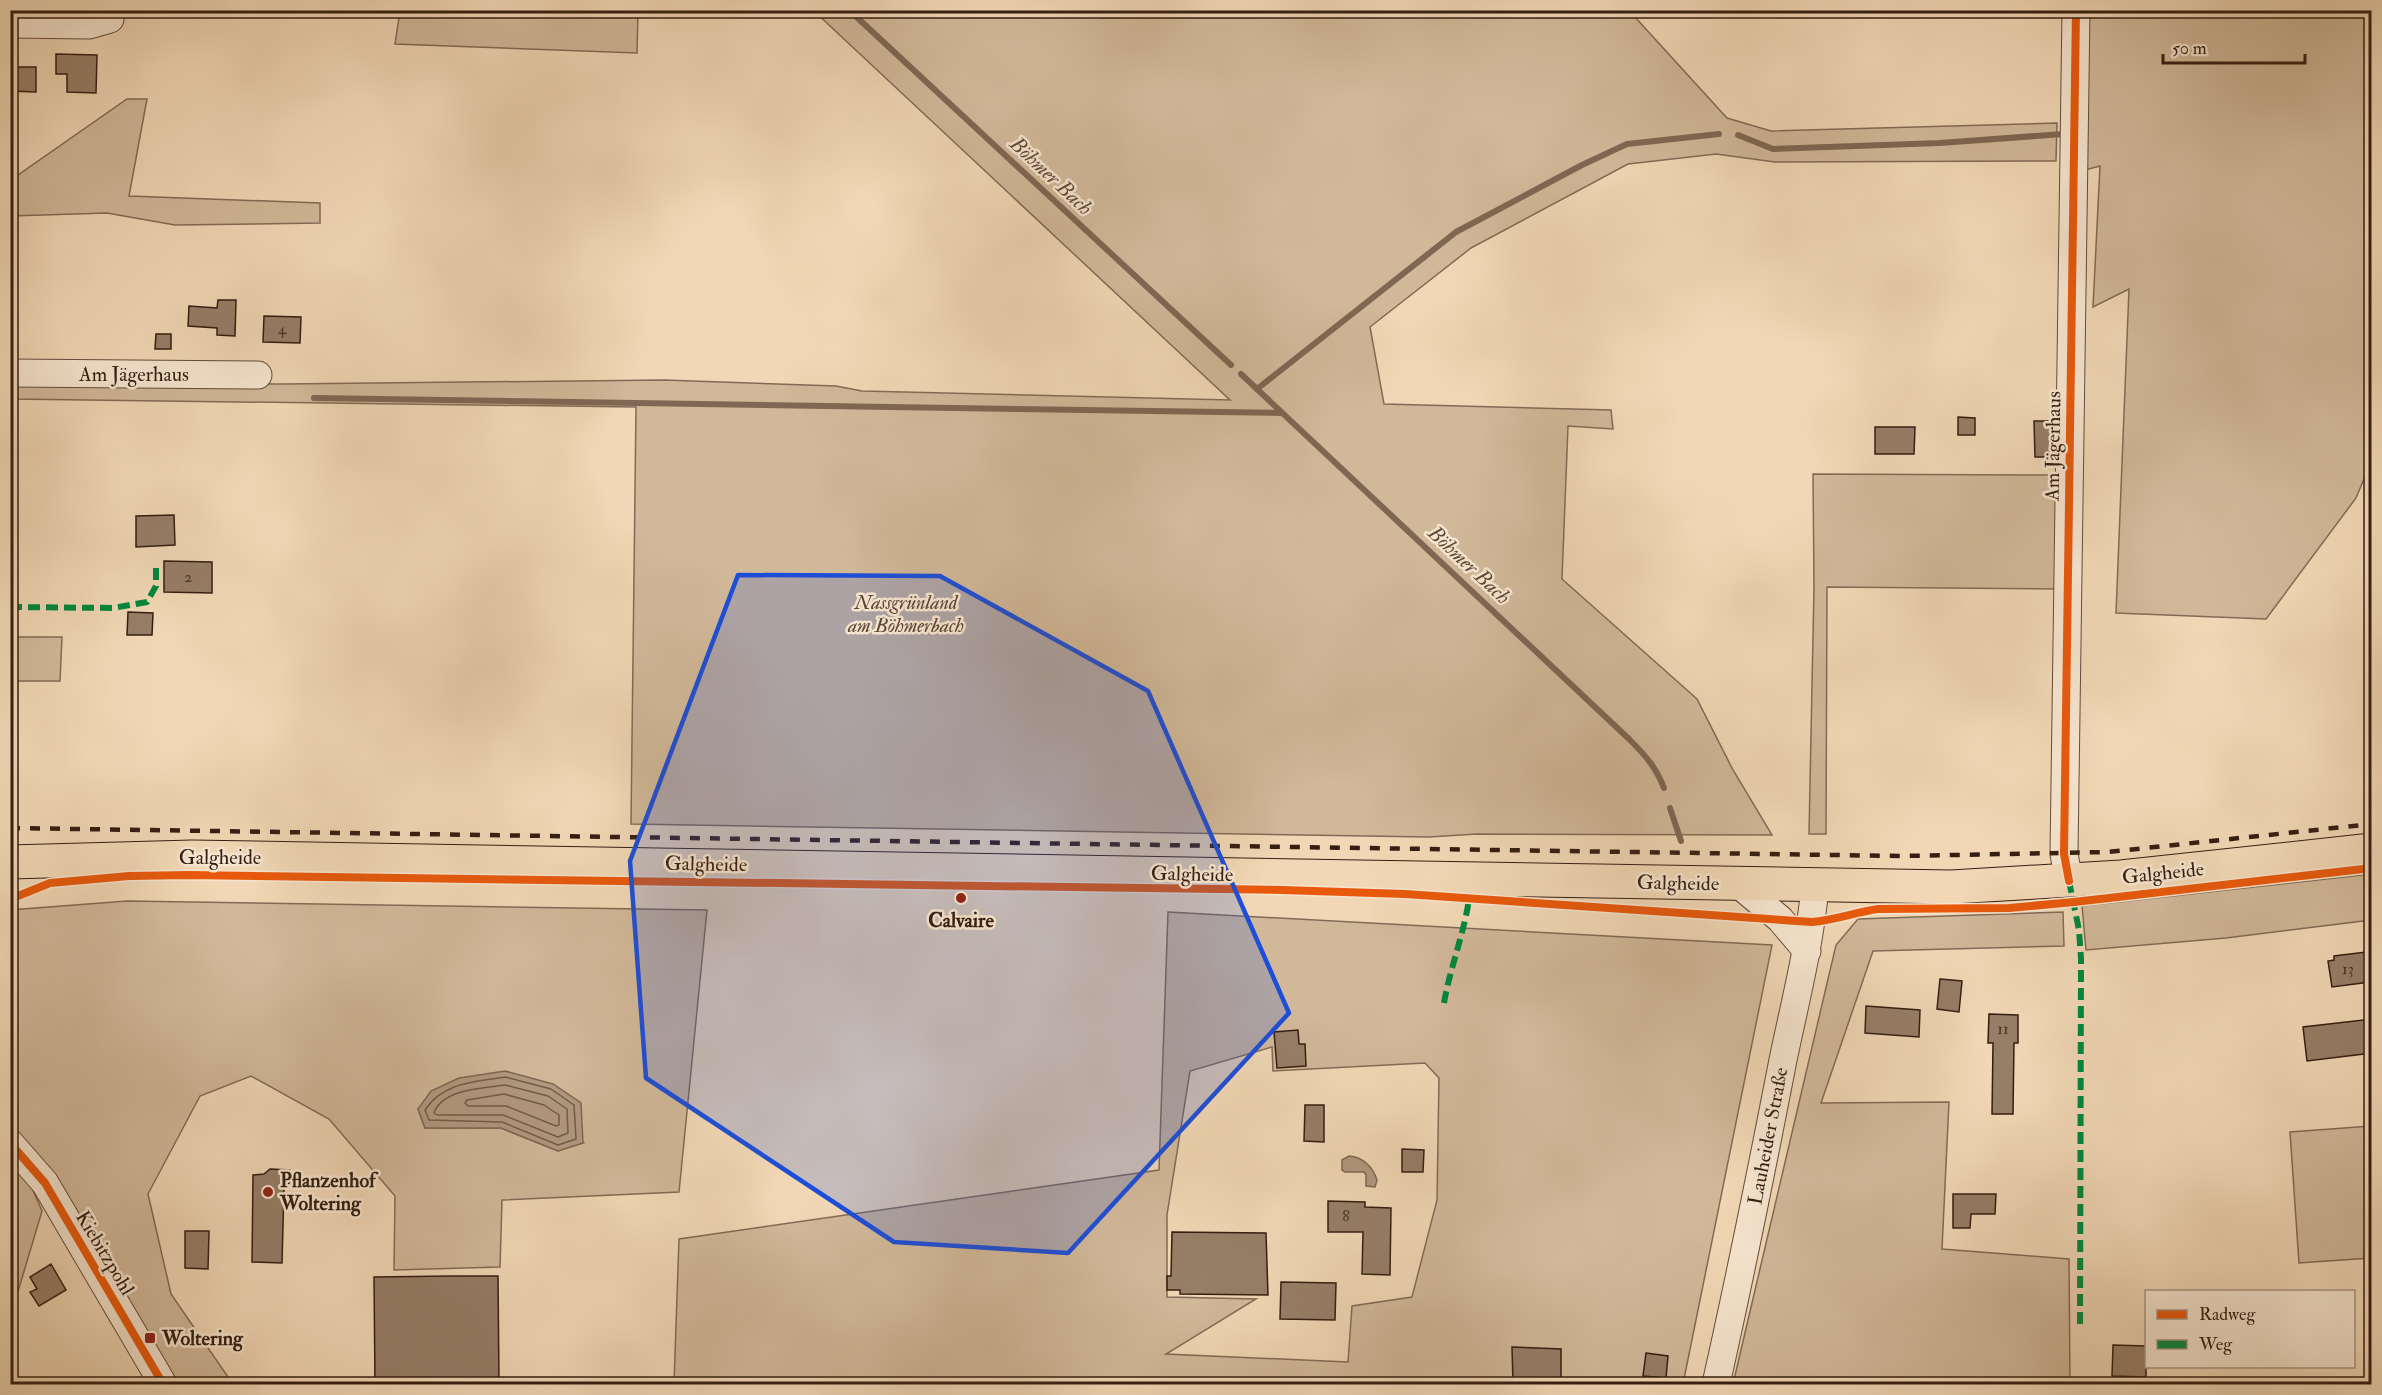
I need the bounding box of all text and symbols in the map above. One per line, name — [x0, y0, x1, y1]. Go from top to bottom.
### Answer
scale bar — [2163, 27, 2306, 65]
text: 50 m — [2172, 37, 2207, 60]
water label: Böhmer Bach — [1003, 130, 1098, 221]
house number: 4 — [278, 319, 288, 339]
street label: Am Jägerhaus — [78, 362, 189, 387]
street label: Am Jägerhaus — [2040, 391, 2066, 502]
water label: Böhmer Bach — [1421, 519, 1516, 610]
house number: 2 — [184, 567, 192, 587]
park label: Nassgrünland am Böhmerbach — [847, 590, 964, 638]
street label: Galgheide — [179, 845, 261, 870]
street label: Galgheide — [665, 851, 747, 877]
street label: Galgheide — [2121, 856, 2205, 890]
street label: Galgheide — [1151, 861, 1233, 887]
street label: Galgheide — [1637, 870, 1719, 896]
marker: Calvaire — [954, 891, 968, 905]
place label: Calvaire — [928, 908, 994, 933]
house number: 13 — [2342, 959, 2354, 979]
house number: 11 — [1997, 1019, 2009, 1039]
street label: Lauheider Straße — [1742, 1065, 1794, 1207]
place label: Pflanzenhof Woltering — [279, 1168, 379, 1217]
marker: Pflanzenhof Woltering — [261, 1185, 275, 1199]
street label: Kiebitzpohl — [69, 1206, 140, 1300]
house number: 8 — [1342, 1206, 1350, 1226]
legend — [2145, 1290, 2355, 1368]
text: Radweg — [2199, 1303, 2257, 1326]
place label: Woltering — [161, 1326, 244, 1352]
marker: Woltering — [143, 1331, 157, 1345]
text: Weg — [2198, 1333, 2233, 1356]

